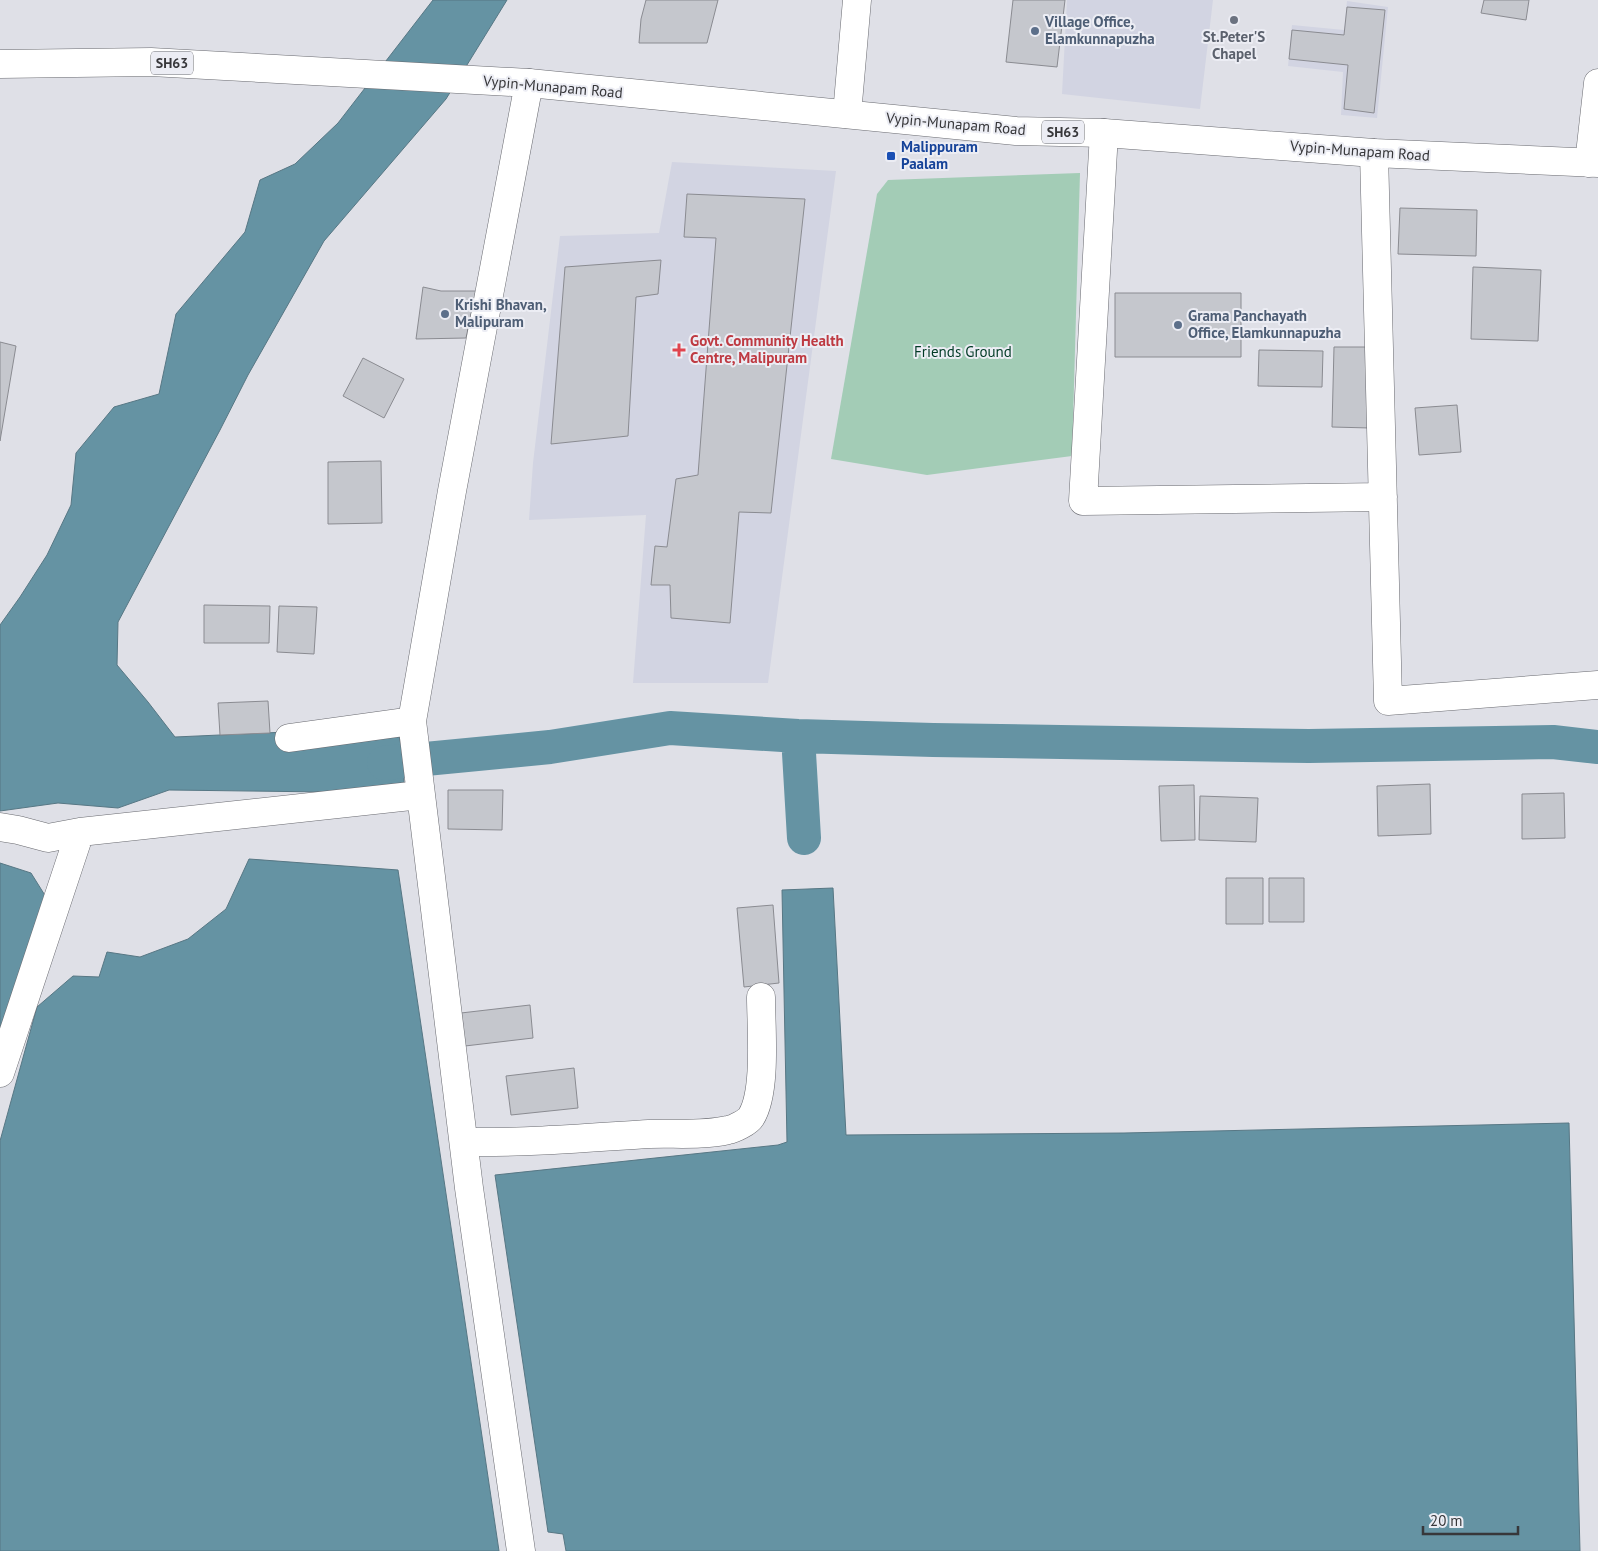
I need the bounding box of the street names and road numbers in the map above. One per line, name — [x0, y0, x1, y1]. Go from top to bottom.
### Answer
road number: SH63 — [151, 52, 193, 74]
street label: Vypin-Munapam Road — [481, 71, 624, 102]
street label: Vypin-Munapam Road — [884, 108, 1027, 139]
road number: SH63 — [1042, 120, 1084, 144]
street label: Vypin-Munapam Road — [1289, 136, 1431, 165]

